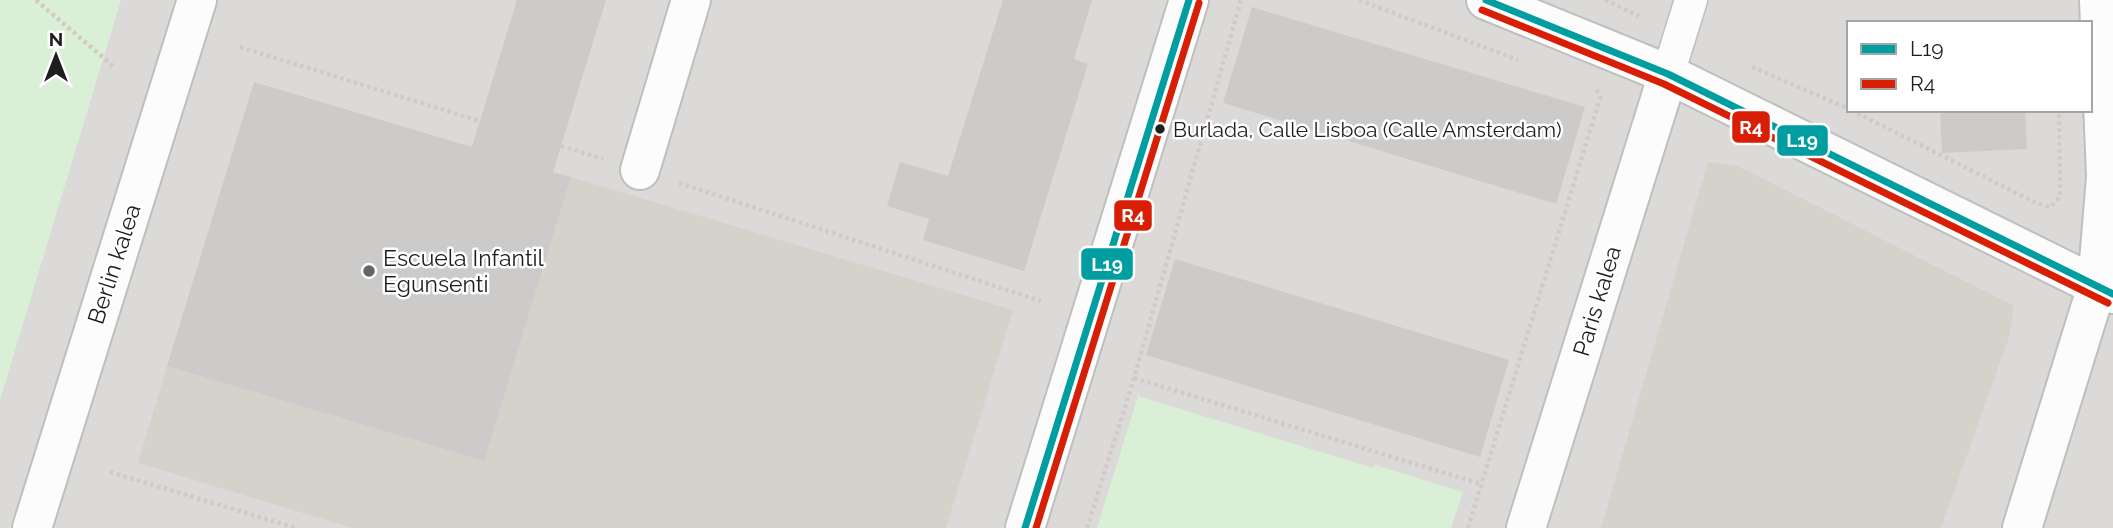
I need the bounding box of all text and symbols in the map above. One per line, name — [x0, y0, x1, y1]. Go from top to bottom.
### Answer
north arrow — [21, 21, 91, 91]
legend — [1847, 21, 2092, 112]
text: N — [49, 28, 63, 50]
text: L19 — [1910, 36, 1944, 61]
text: R4 — [1910, 71, 1935, 96]
line badge: R4 — [1731, 110, 1771, 144]
text: R4 — [1739, 116, 1763, 138]
place label: Burlada, Calle Lisboa (Calle Amsterdam) — [1173, 117, 1562, 142]
marker: Burlada, Calle Lisboa (Calle Amsterdam) — [1153, 122, 1167, 136]
line badge: L19 — [1776, 124, 1829, 157]
text: L19 — [1786, 129, 1818, 151]
line badge: R4 — [1113, 199, 1153, 232]
street label: Berlin kalea — [81, 201, 146, 327]
text: R4 — [1121, 204, 1145, 226]
street label: Paris kalea — [1567, 243, 1626, 359]
place label: Escuela Infantil Egunsenti — [383, 244, 545, 297]
line badge: L19 — [1080, 247, 1134, 281]
text: L19 — [1091, 253, 1123, 275]
marker: Escuela Infantil Egunsenti — [361, 263, 377, 279]

